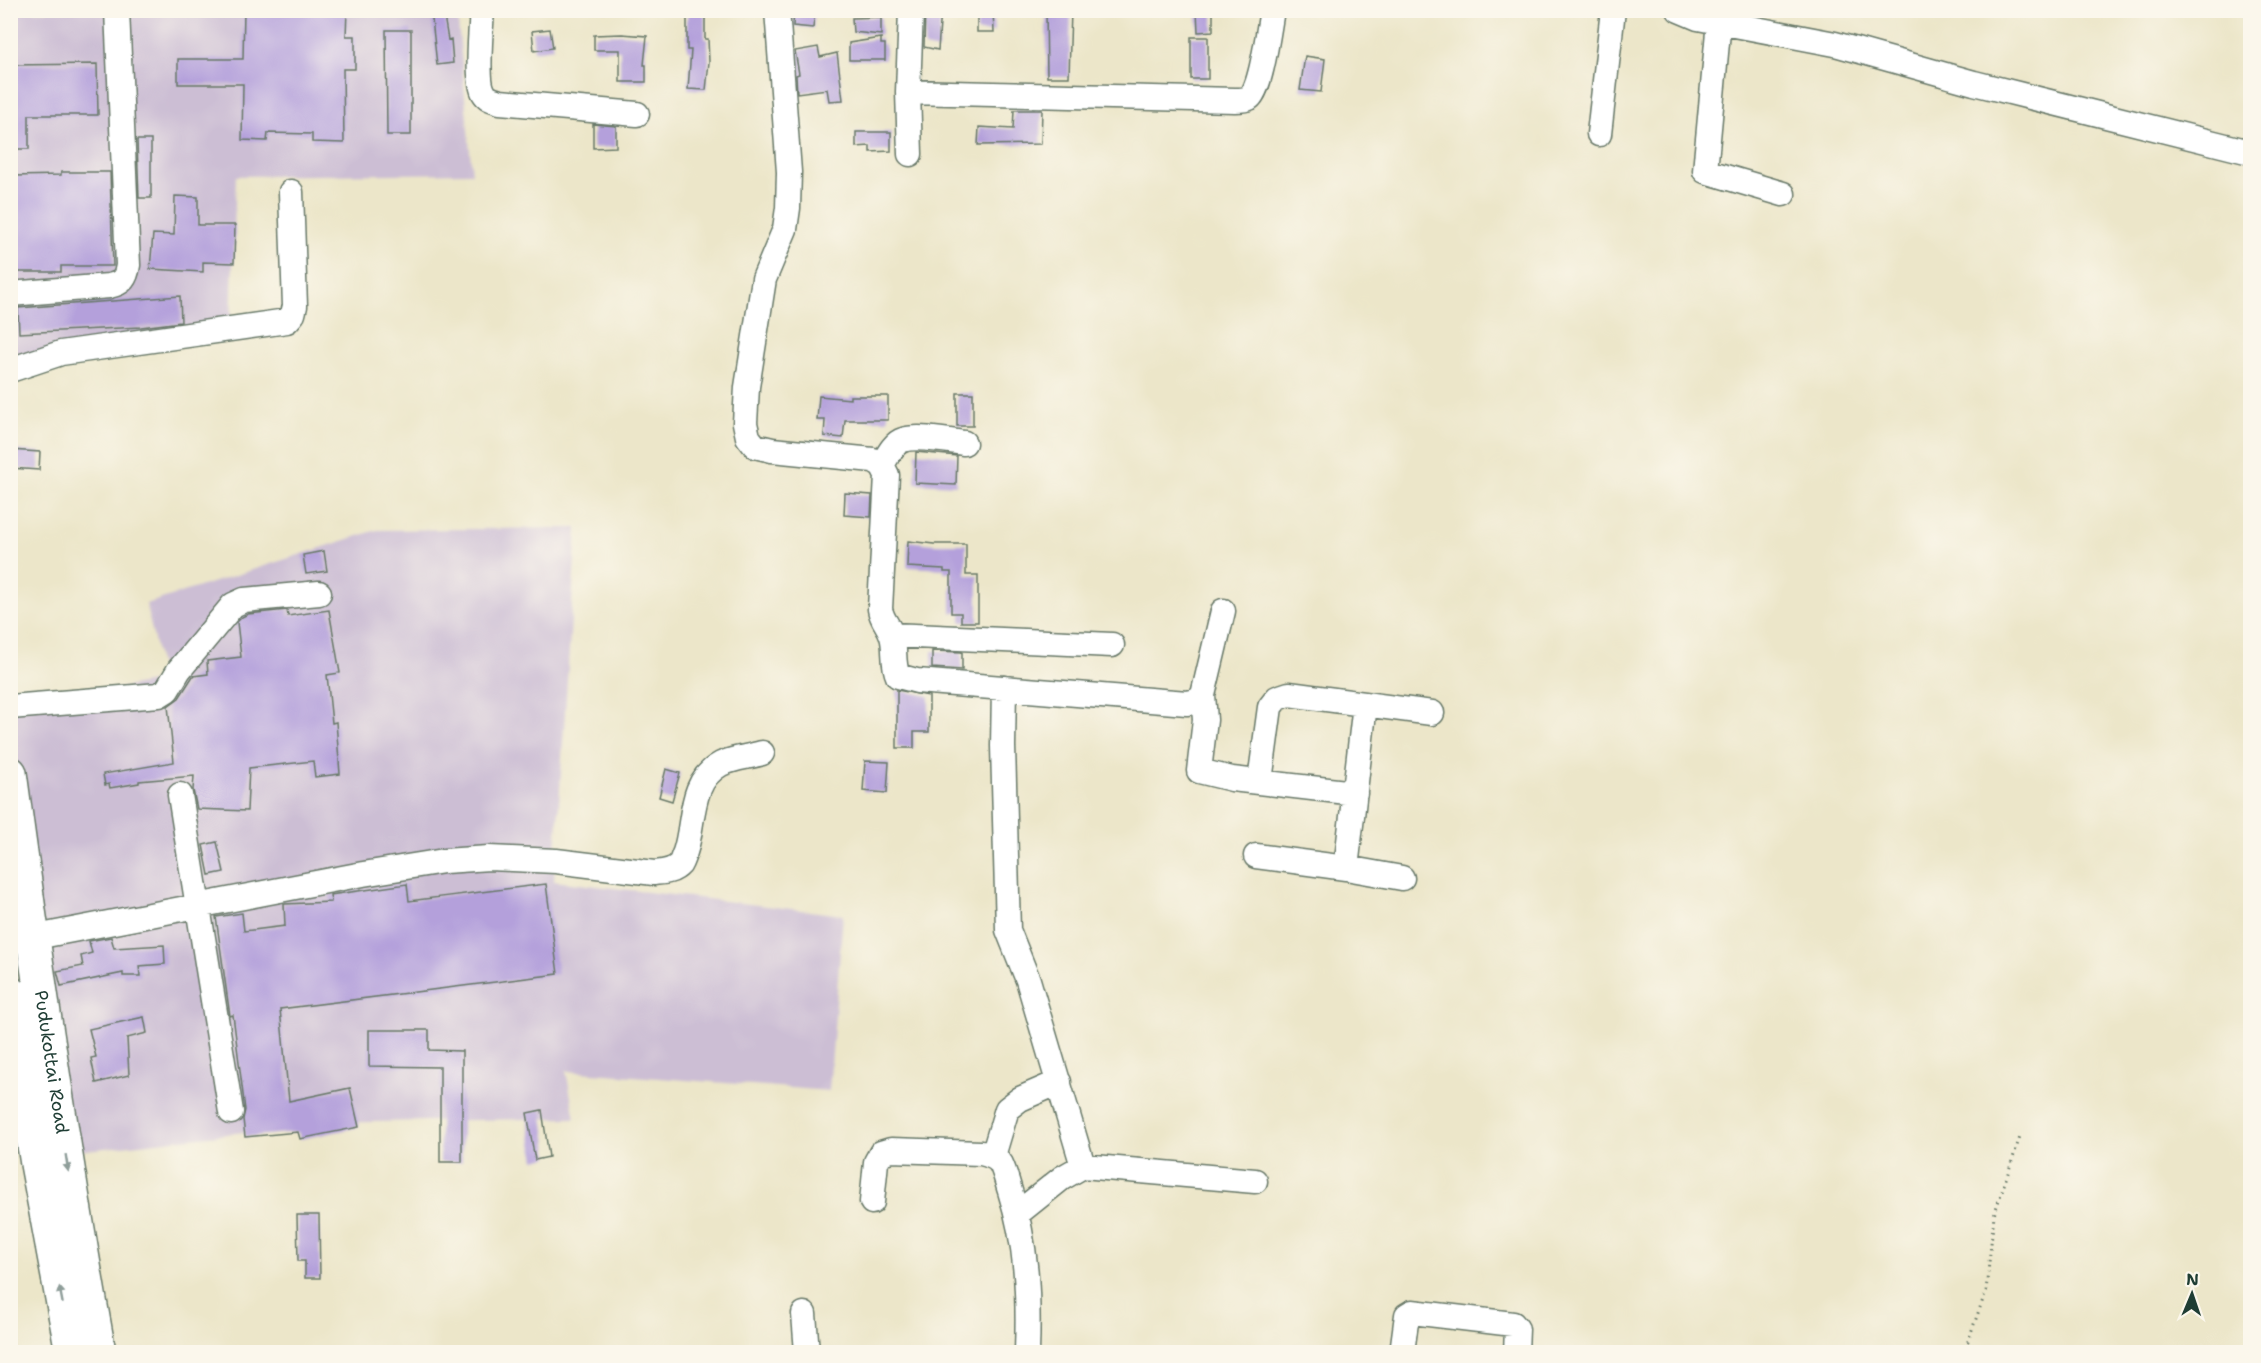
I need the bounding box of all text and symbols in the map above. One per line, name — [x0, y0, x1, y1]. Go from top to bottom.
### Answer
street label: Pudukottai Road — [29, 989, 74, 1135]
one-way arrow — [62, 1154, 71, 1173]
north arrow — [2162, 1264, 2222, 1324]
text: N — [2186, 1269, 2199, 1290]
one-way arrow — [56, 1285, 65, 1304]

